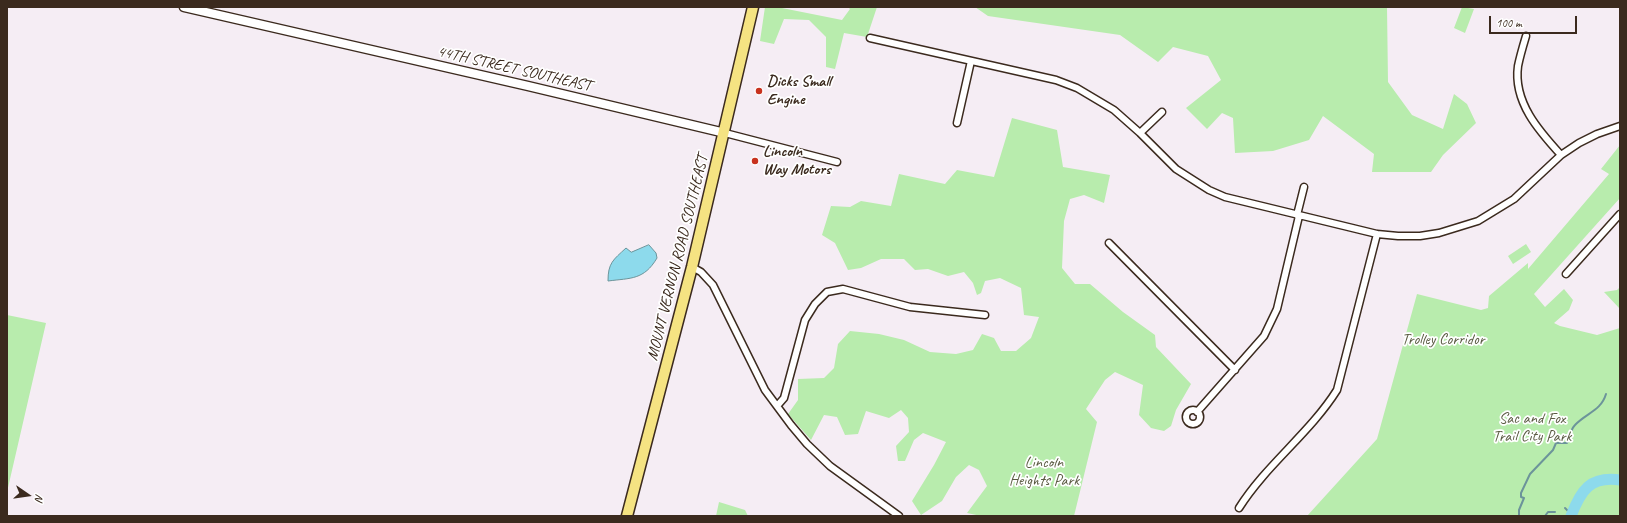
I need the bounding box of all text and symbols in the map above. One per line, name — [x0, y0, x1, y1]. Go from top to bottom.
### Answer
scale bar — [1491, 8, 1579, 34]
text: 100 m — [1496, 15, 1522, 31]
street label: 44TH STREET SOUTHEAST — [435, 42, 593, 96]
place label: Dicks Small Engine — [767, 72, 831, 110]
marker: Dicks Small Engine — [754, 86, 764, 96]
place label: Lincoln Way Motors — [763, 142, 831, 180]
street label: MOUNT VERNON ROAD SOUTHEAST — [643, 153, 713, 363]
marker: Lincoln Way Motors — [750, 156, 760, 166]
park label: Trolley Corridor — [1402, 330, 1484, 350]
park label: Sac and Fox Trail City Park — [1493, 409, 1571, 447]
park label: Lincoln Heights Park — [1009, 453, 1079, 491]
north arrow — [8, 475, 48, 515]
text: N — [32, 493, 47, 503]

